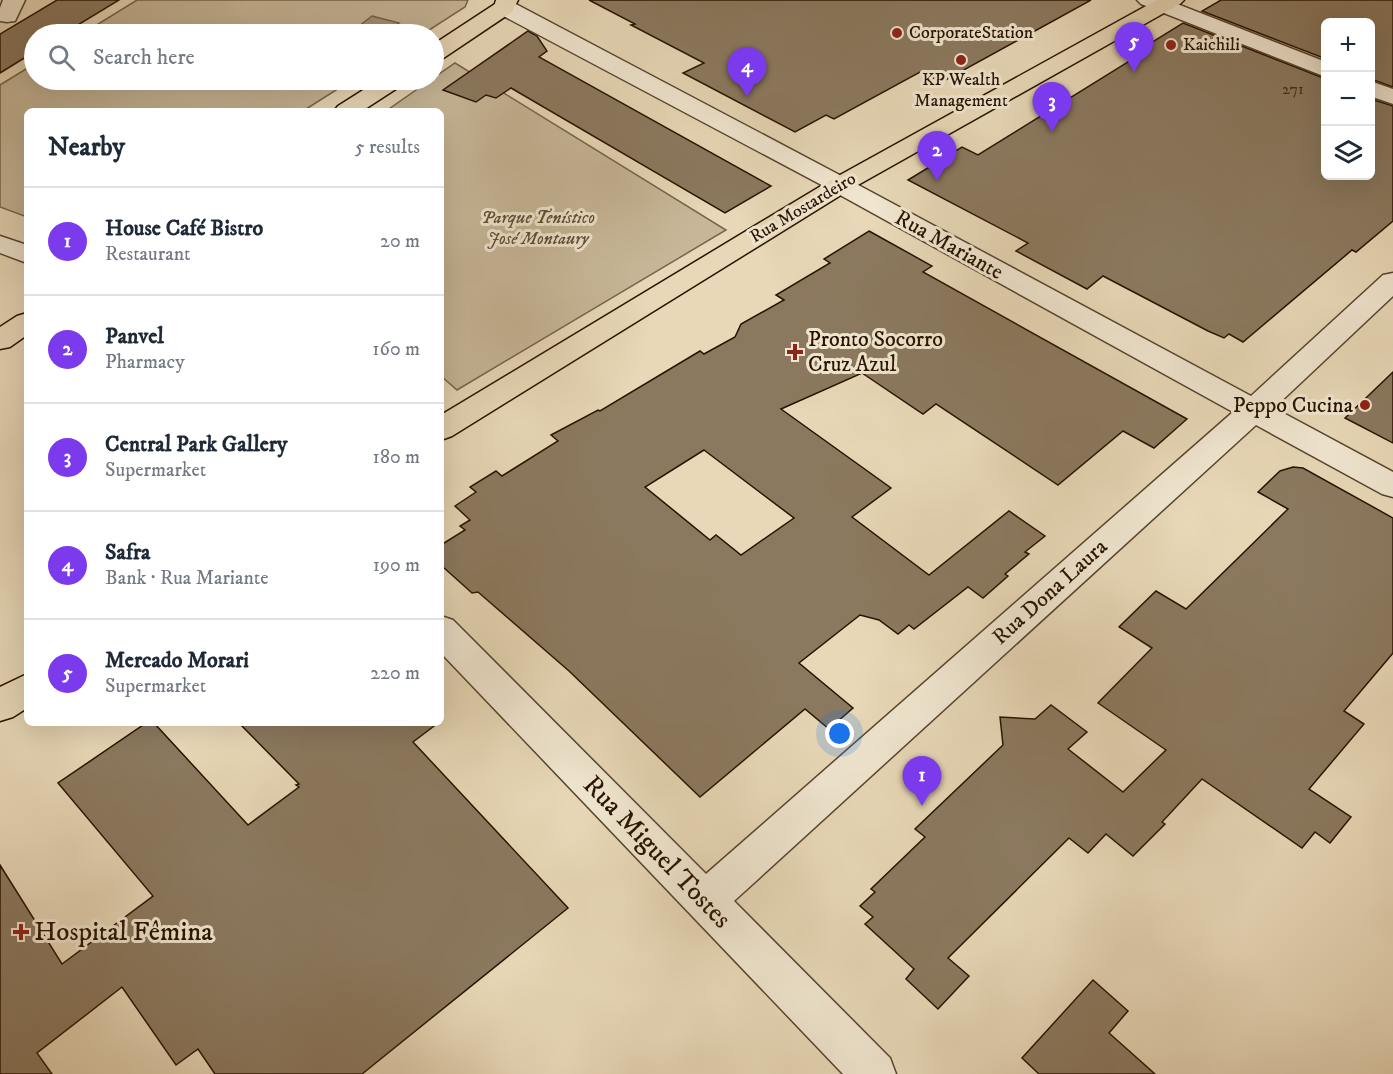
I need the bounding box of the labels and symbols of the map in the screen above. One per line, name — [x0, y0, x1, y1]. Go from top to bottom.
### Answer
place label: CorporateStation — [909, 22, 1034, 44]
pin: 5 — [1114, 22, 1154, 72]
marker: CorporateStation — [890, 26, 904, 40]
place label: Kaichili — [1183, 34, 1240, 56]
marker: Kaichili — [1164, 38, 1178, 52]
pin: 4 — [728, 48, 766, 97]
marker: KP Wealth Management — [954, 53, 968, 67]
place label: KP Wealth Management — [914, 69, 1008, 112]
house number: 271 — [1282, 79, 1304, 99]
pin: 3 — [1032, 82, 1072, 132]
pin: 2 — [918, 132, 956, 181]
street label: Rua Mostardeiro — [746, 168, 860, 248]
street label: Rua Mariante — [890, 204, 1008, 286]
park label: Parque Tenístico José Montaury — [481, 207, 595, 250]
place label: Pronto Socorro Cruz Azul — [808, 326, 943, 378]
marker: Pronto Socorro Cruz Azul — [786, 343, 804, 361]
place label: Peppo Cucina — [1233, 392, 1354, 419]
marker: Peppo Cucina — [1358, 398, 1372, 412]
street label: Rua Dona Laura — [987, 533, 1114, 651]
your location — [825, 719, 854, 748]
pin: 1 — [902, 756, 942, 806]
street label: Rua Miguel Tostes — [575, 768, 739, 936]
place label: Hospital Fêmina — [34, 915, 213, 949]
marker: Hospital Fêmina — [12, 923, 30, 941]

